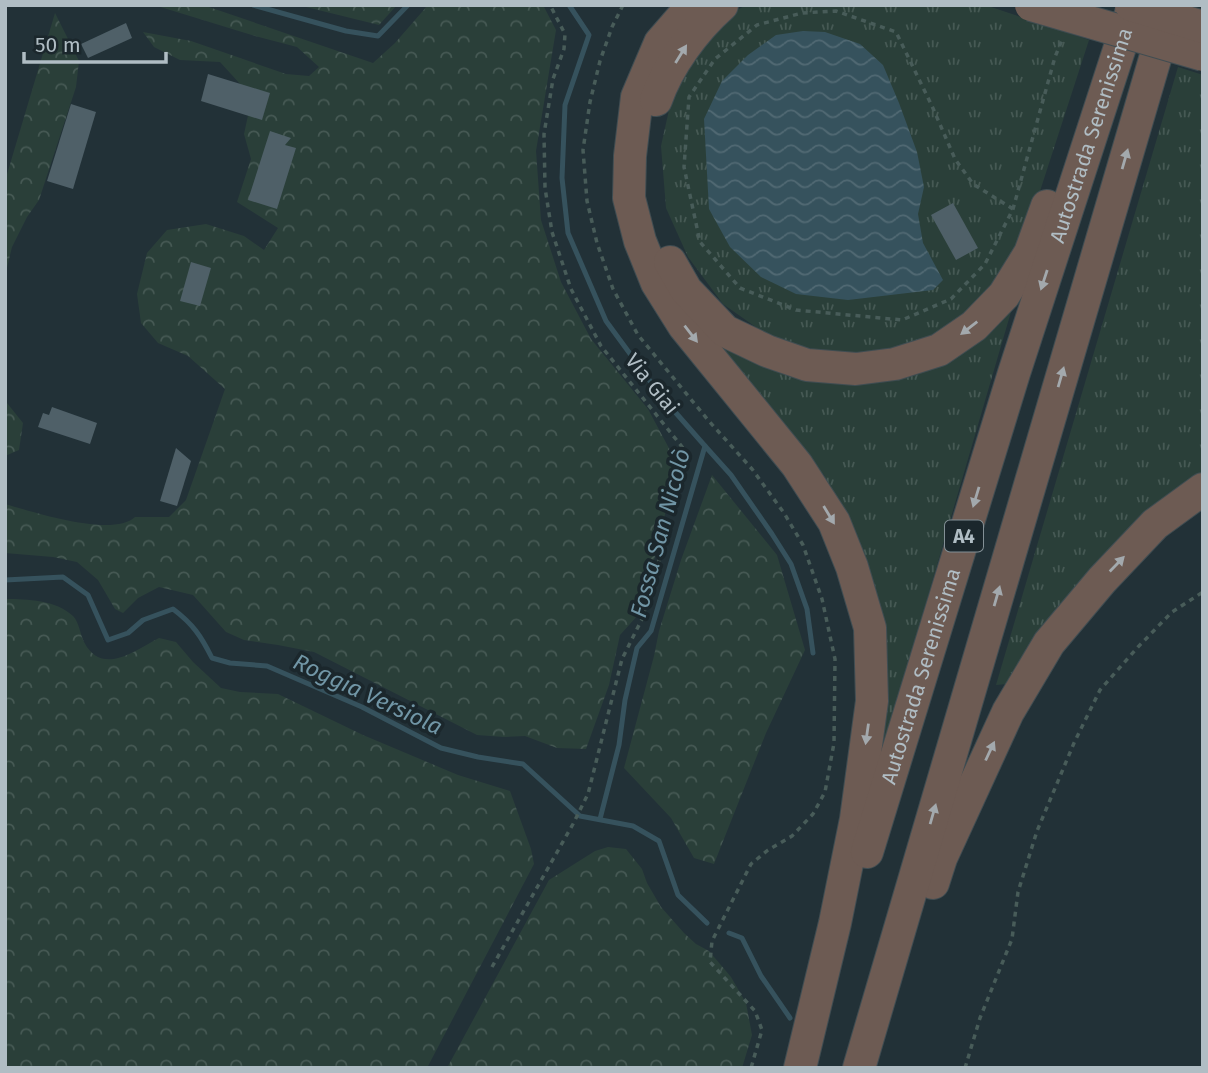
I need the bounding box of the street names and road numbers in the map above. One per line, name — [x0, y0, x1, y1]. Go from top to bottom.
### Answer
street label: Autostrada Serenissima — [1044, 25, 1138, 246]
street label: Via Giai — [620, 348, 684, 420]
road number: A4 — [945, 520, 983, 552]
street label: Autostrada Serenissima — [876, 565, 966, 787]

